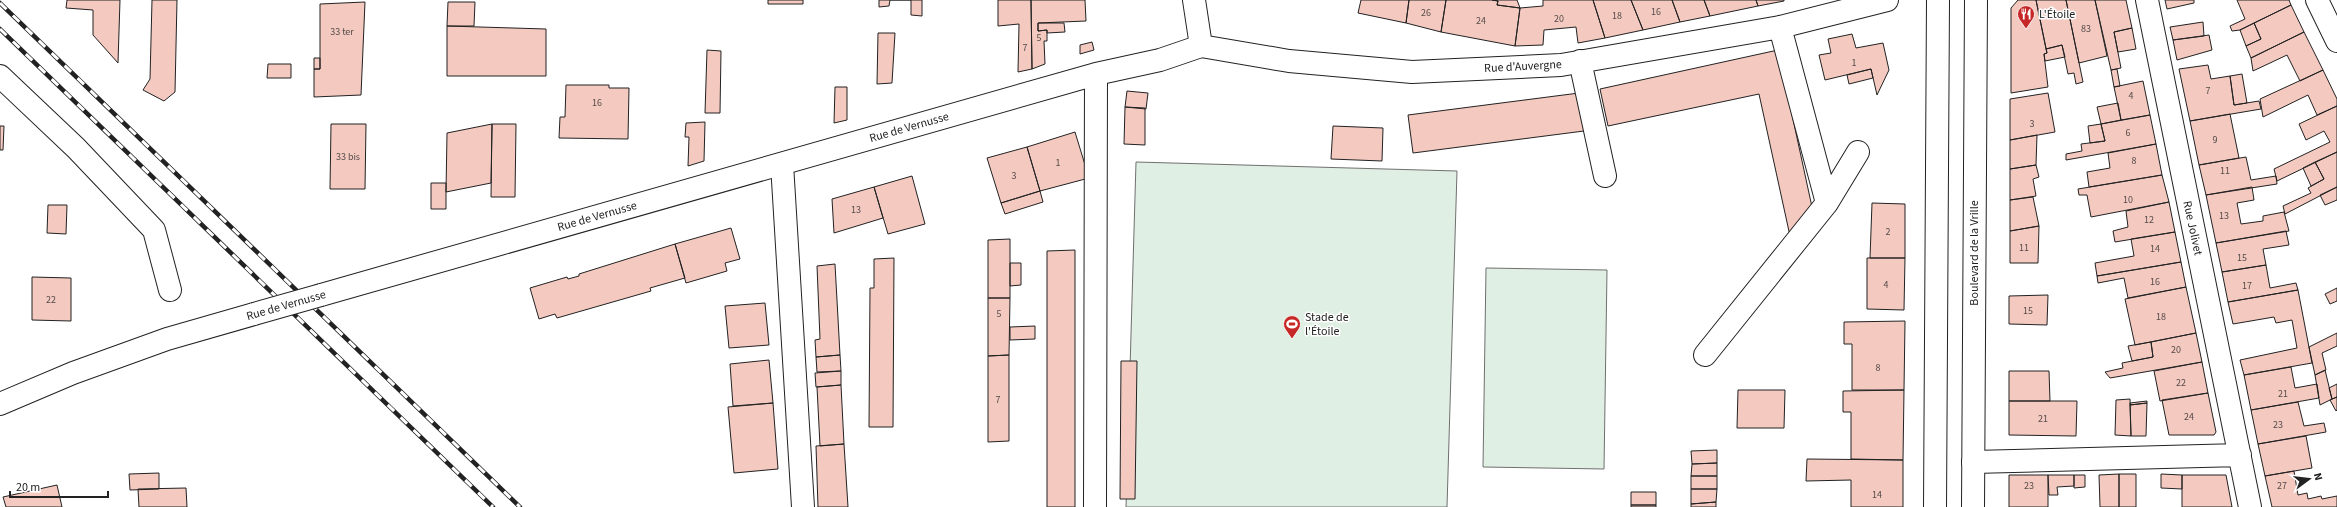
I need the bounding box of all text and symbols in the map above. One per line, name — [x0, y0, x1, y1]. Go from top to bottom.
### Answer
restaurant icon: L'Étoile — [2016, 4, 2036, 29]
house number: 16 — [1651, 5, 1661, 19]
house number: 26 — [1421, 6, 1431, 20]
place label: L'Étoile — [2039, 6, 2075, 23]
house number: 18 — [1612, 9, 1622, 23]
house number: 20 — [1554, 12, 1564, 26]
house number: 24 — [1476, 14, 1486, 28]
house number: 83 — [2081, 22, 2091, 36]
house number: 33 ter — [330, 25, 354, 39]
house number: 5 — [1037, 31, 1042, 45]
house number: 7 — [1023, 41, 1028, 55]
street label: Rue d'Auvergne — [1484, 56, 1562, 77]
house number: 1 — [1852, 56, 1857, 70]
house number: 7 — [2206, 84, 2211, 98]
house number: 4 — [2129, 89, 2134, 103]
house number: 16 — [592, 96, 602, 110]
street label: Rue de Vernusse — [867, 108, 951, 147]
house number: 3 — [2030, 117, 2035, 131]
house number: 6 — [2126, 126, 2131, 140]
house number: 9 — [2213, 133, 2218, 147]
house number: 33 bis — [336, 150, 360, 164]
house number: 8 — [2132, 154, 2137, 168]
house number: 1 — [1056, 156, 1061, 170]
house number: 11 — [2220, 164, 2230, 178]
house number: 3 — [1012, 169, 1017, 183]
house number: 10 — [2123, 193, 2133, 207]
street label: Rue de Vernusse — [555, 197, 639, 236]
street label: Rue Jolivet — [2178, 199, 2207, 257]
street label: Boulevard de la Vrille — [1966, 200, 1983, 306]
house number: 13 — [851, 203, 861, 217]
house number: 13 — [2219, 209, 2229, 223]
house number: 12 — [2144, 213, 2154, 227]
house number: 2 — [1886, 225, 1891, 239]
house number: 11 — [2019, 241, 2029, 255]
house number: 14 — [2150, 242, 2160, 256]
house number: 15 — [2237, 251, 2247, 265]
house number: 16 — [2150, 275, 2160, 289]
house number: 4 — [1884, 278, 1889, 292]
house number: 17 — [2242, 279, 2252, 293]
street label: Rue de Vernusse — [244, 286, 328, 325]
house number: 22 — [46, 293, 56, 307]
house number: 15 — [2023, 304, 2033, 318]
house number: 5 — [997, 307, 1002, 321]
place label: Stade de l'Étoile — [1305, 309, 1349, 340]
house number: 18 — [2156, 310, 2166, 324]
sports icon: Stade de l'Étoile — [1282, 314, 1302, 339]
house number: 20 — [2171, 343, 2181, 357]
house number: 8 — [1876, 361, 1881, 375]
house number: 22 — [2176, 376, 2186, 390]
house number: 21 — [2278, 387, 2288, 401]
house number: 7 — [996, 393, 1001, 407]
house number: 24 — [2184, 410, 2194, 424]
house number: 21 — [2038, 412, 2048, 426]
house number: 23 — [2273, 418, 2283, 432]
north arrow — [2289, 459, 2329, 499]
text: N — [2310, 471, 2326, 482]
scale bar — [10, 473, 108, 499]
text: 20 m — [16, 479, 40, 496]
house number: 23 — [2024, 479, 2034, 493]
house number: 27 — [2277, 479, 2287, 493]
house number: 14 — [1872, 488, 1882, 502]

